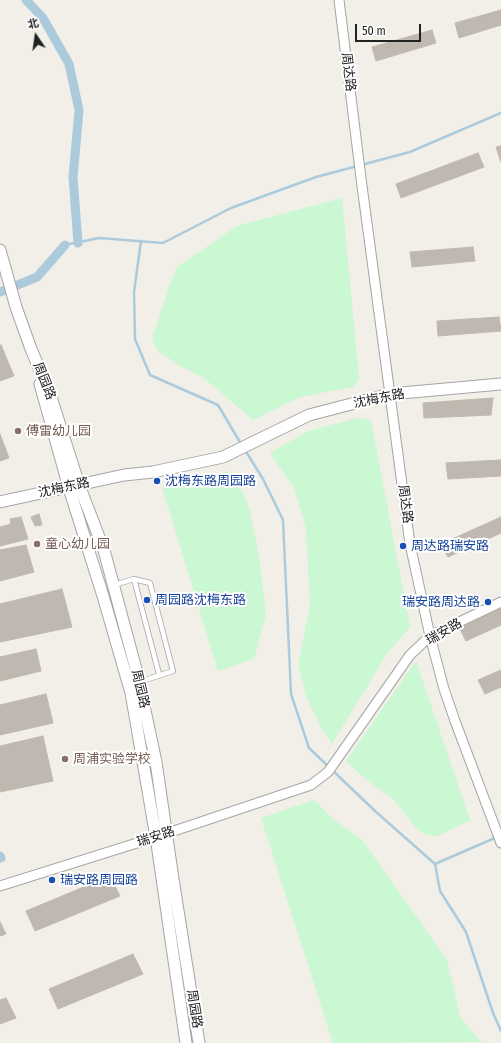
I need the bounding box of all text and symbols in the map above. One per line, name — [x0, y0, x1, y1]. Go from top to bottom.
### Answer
north arrow — [16, 16, 56, 56]
text: 北 — [26, 16, 40, 31]
scale bar — [357, 16, 423, 42]
text: 50 m — [362, 24, 386, 38]
street label: 周达路 — [338, 52, 358, 92]
street label: 周园路 — [29, 360, 59, 402]
street label: 沈梅东路 — [352, 386, 406, 412]
place label: 傅雷幼儿园 — [26, 423, 91, 439]
marker: 傅雷幼儿园 — [13, 426, 23, 436]
place label: 沈梅东路周园路 — [165, 473, 256, 489]
street label: 沈梅东路 — [37, 475, 91, 501]
marker: 沈梅东路周园路 — [152, 476, 162, 486]
street label: 周达路 — [395, 484, 415, 524]
place label: 童心幼儿园 — [45, 536, 110, 552]
place label: 周达路瑞安路 — [411, 538, 489, 554]
marker: 童心幼儿园 — [32, 539, 42, 549]
marker: 周达路瑞安路 — [398, 541, 408, 551]
place label: 周园路沈梅东路 — [155, 592, 246, 608]
place label: 瑞安路周达路 — [402, 594, 480, 610]
marker: 周园路沈梅东路 — [142, 595, 152, 605]
marker: 瑞安路周达路 — [483, 597, 493, 607]
street label: 瑞安路 — [423, 615, 465, 649]
street label: 周园路 — [128, 668, 152, 710]
place label: 周浦实验学校 — [73, 751, 151, 767]
marker: 周浦实验学校 — [60, 754, 70, 764]
street label: 瑞安路 — [135, 824, 177, 850]
place label: 瑞安路周园路 — [60, 872, 138, 888]
marker: 瑞安路周园路 — [47, 875, 57, 885]
street label: 周园路 — [183, 989, 205, 1029]

